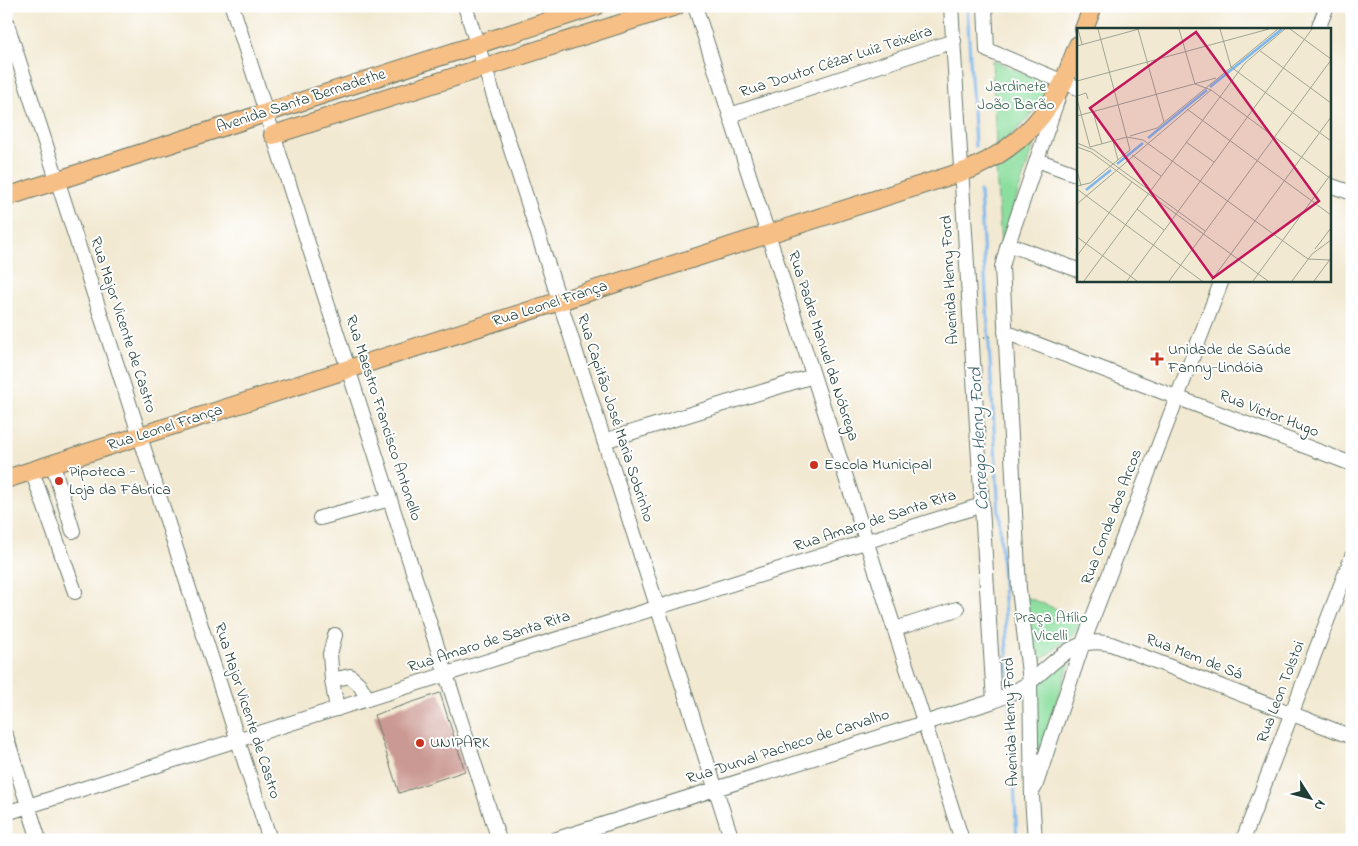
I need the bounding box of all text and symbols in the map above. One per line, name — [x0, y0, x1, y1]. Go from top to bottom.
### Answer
street label: Rua Doutor Cézar Luiz Teixeira — [737, 19, 935, 105]
inset map — [1077, 28, 1330, 281]
street label: Avenida Santa Bernadethe — [213, 62, 389, 140]
park label: Jardinete João Barão — [977, 75, 1055, 117]
street label: Avenida Henry Ford — [935, 215, 965, 345]
street label: Rua Major Vicente de Castro — [83, 234, 163, 416]
street label: Rua Padre Manuel da Nóbrega — [781, 248, 865, 444]
street label: Rua Leonel França — [489, 274, 611, 334]
street label: Rua Capitão José Maria Sobrinho — [570, 311, 660, 525]
street label: Rua Maestro Francisco Antonello — [338, 312, 428, 524]
place label: Unidade de Saúde Fanny-Lindóia — [1167, 338, 1292, 380]
marker: Unidade de Saúde Fanny-Lindóia — [1150, 352, 1164, 366]
water label: Córrego Henry Ford — [963, 366, 997, 511]
street label: Rua Victor Hugo — [1215, 384, 1323, 444]
street label: Rua Leonel França — [104, 398, 226, 458]
street label: Rua Conde dos Arcos — [1075, 446, 1149, 588]
place label: Escola Municipal — [824, 453, 932, 477]
marker: Escola Municipal — [808, 459, 820, 471]
place label: Pipoteca - Loja da Fábrica — [69, 460, 171, 502]
marker: Pipoteca - Loja da Fábrica — [53, 475, 65, 487]
street label: Rua Amaro de Santa Rita — [791, 483, 959, 559]
street label: Rua Amaro de Santa Rita — [405, 604, 573, 680]
park label: Praça Atílio Vicelli — [1014, 606, 1088, 648]
street label: Rua Major Vicente de Castro — [207, 620, 287, 802]
street label: Rua Mem de Sá — [1142, 627, 1246, 687]
street label: Rua Leon Tolstoi — [1251, 637, 1312, 747]
street label: Avenida Henry Ford — [997, 657, 1025, 787]
street label: Rua Durval Pacheco de Carvalho — [683, 703, 893, 791]
place label: UNIPARK — [430, 731, 490, 755]
marker: UNIPARK — [414, 737, 426, 749]
north arrow — [1286, 774, 1336, 824]
text: N — [1308, 795, 1331, 815]

